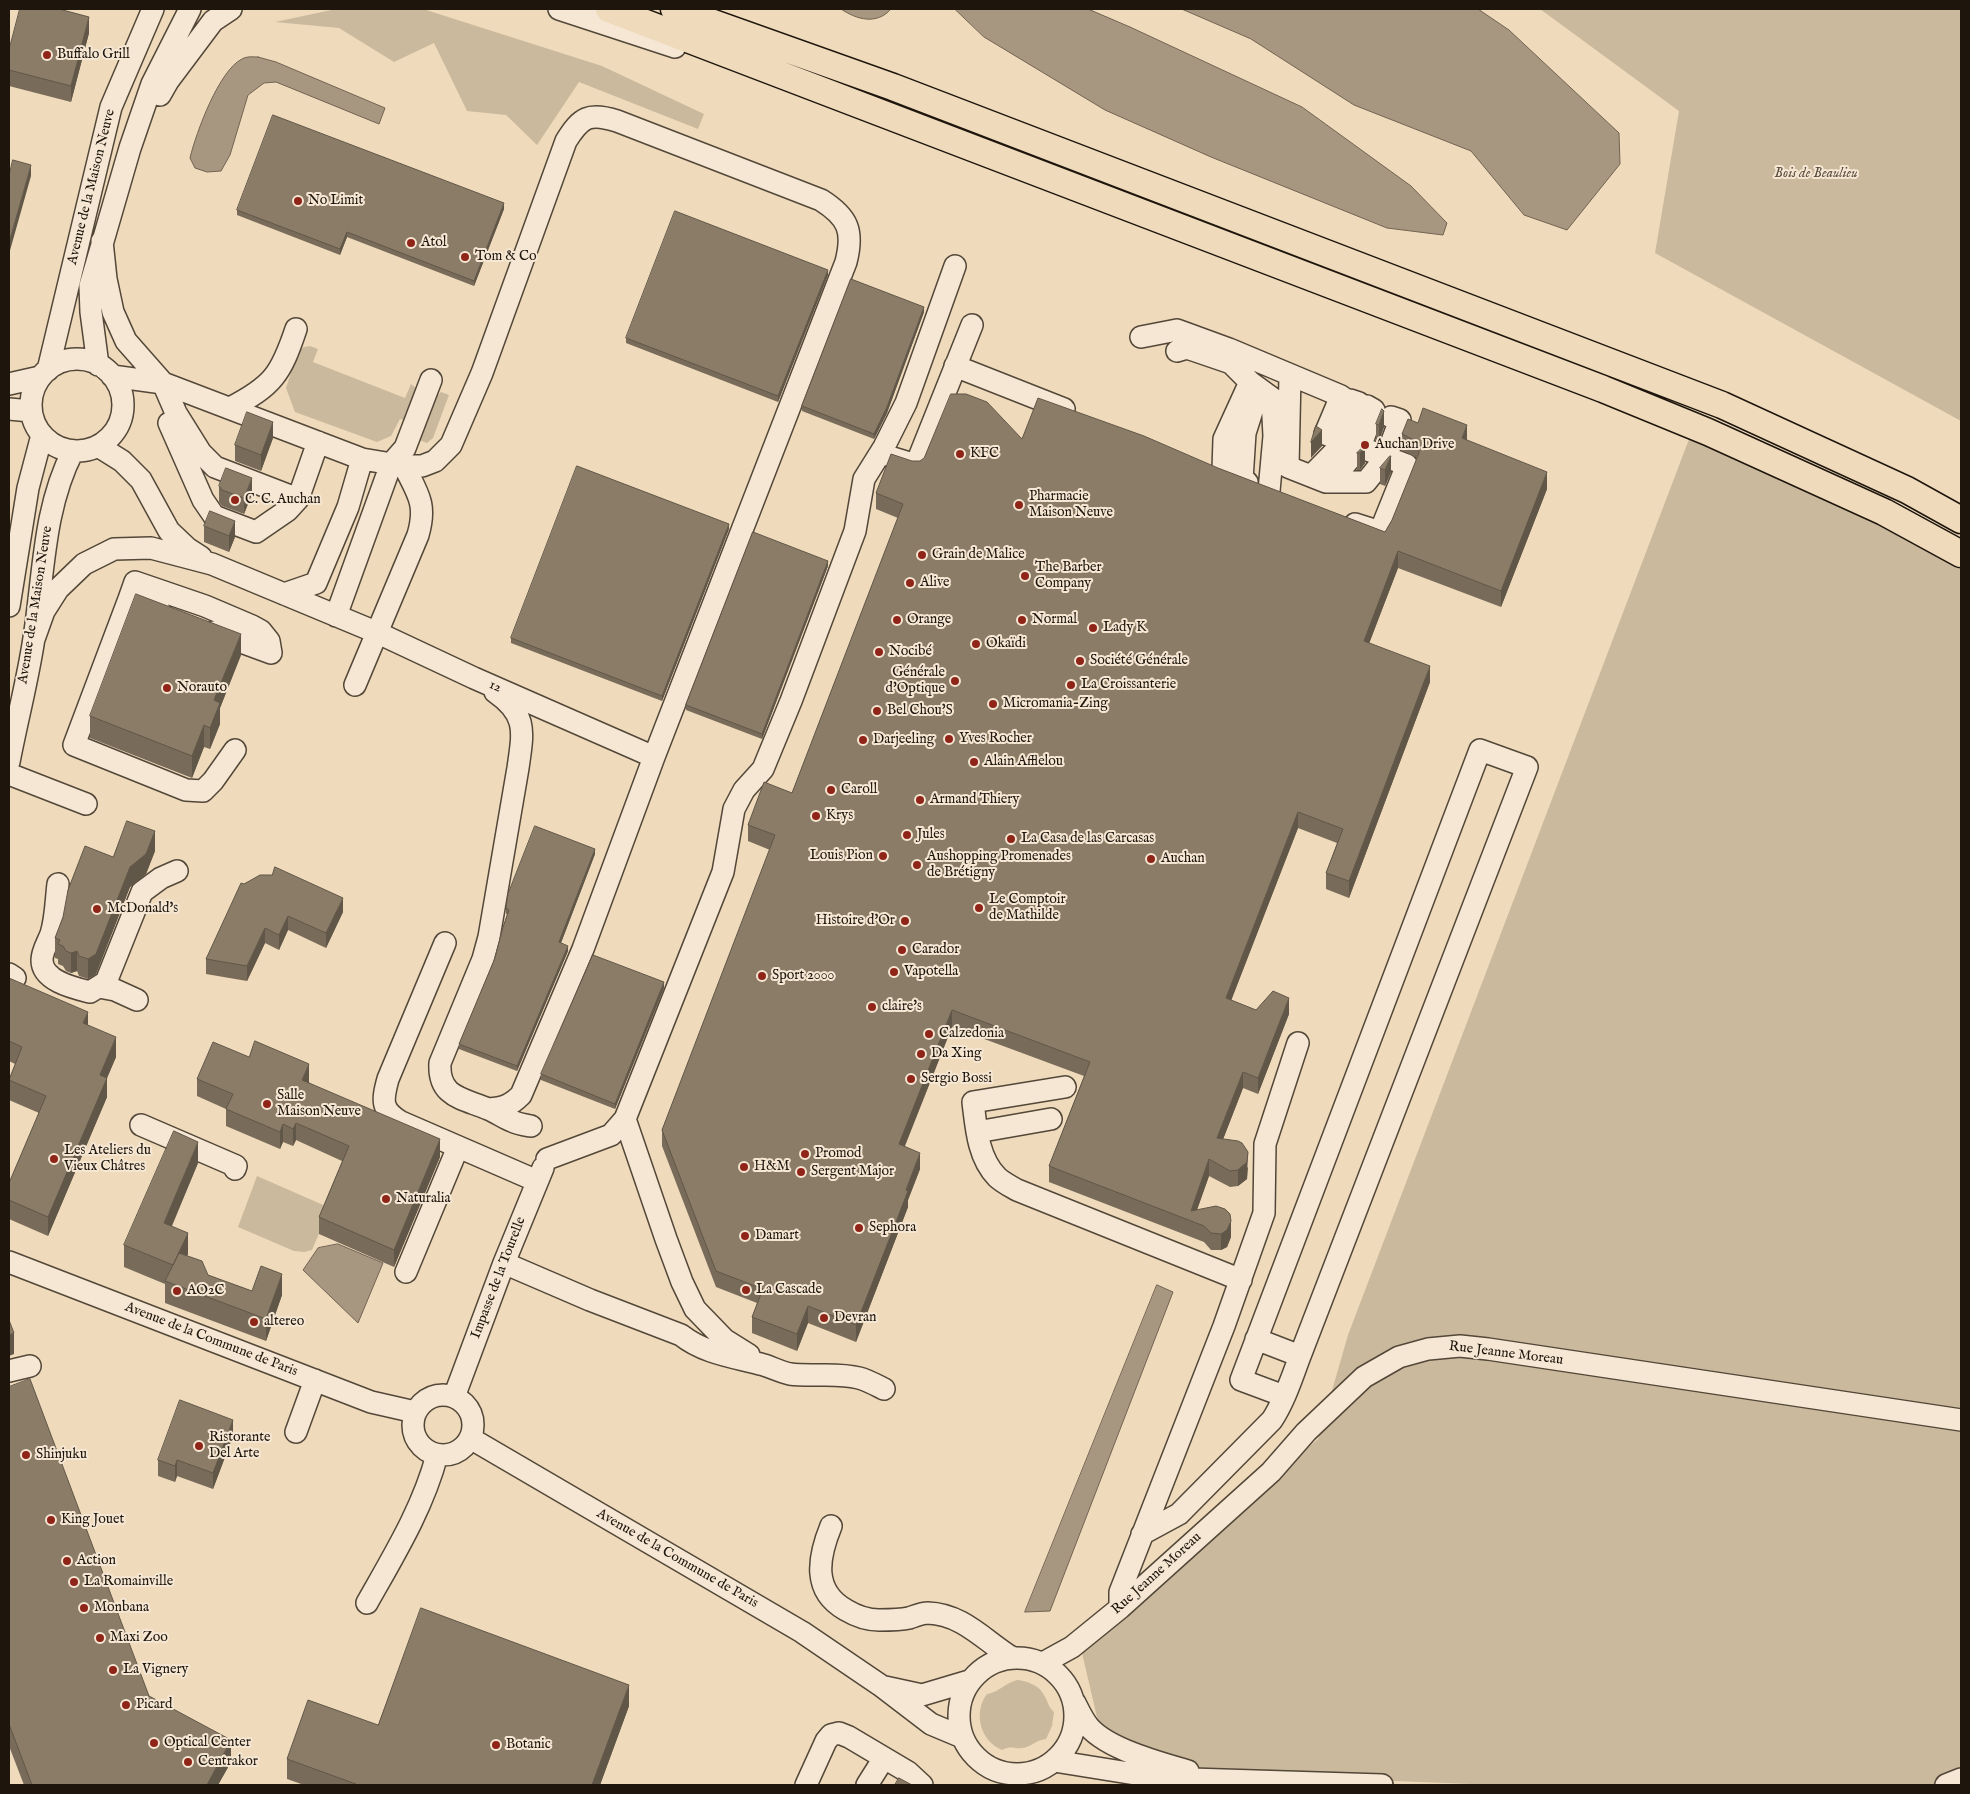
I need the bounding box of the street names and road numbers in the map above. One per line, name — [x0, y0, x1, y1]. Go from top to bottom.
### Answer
street label: Avenue de la Maison Neuve — [65, 108, 119, 266]
street label: Avenue de la Maison Neuve — [15, 525, 57, 685]
street label: 12 — [486, 677, 504, 697]
street label: Impasse de la Tourelle — [468, 1215, 530, 1341]
street label: Avenue de la Commune de Paris — [122, 1299, 300, 1381]
street label: Rue Jeanne Moreau — [1448, 1339, 1564, 1369]
street label: Avenue de la Commune de Paris — [593, 1506, 761, 1612]
street label: Rue Jeanne Moreau — [1109, 1529, 1205, 1619]

